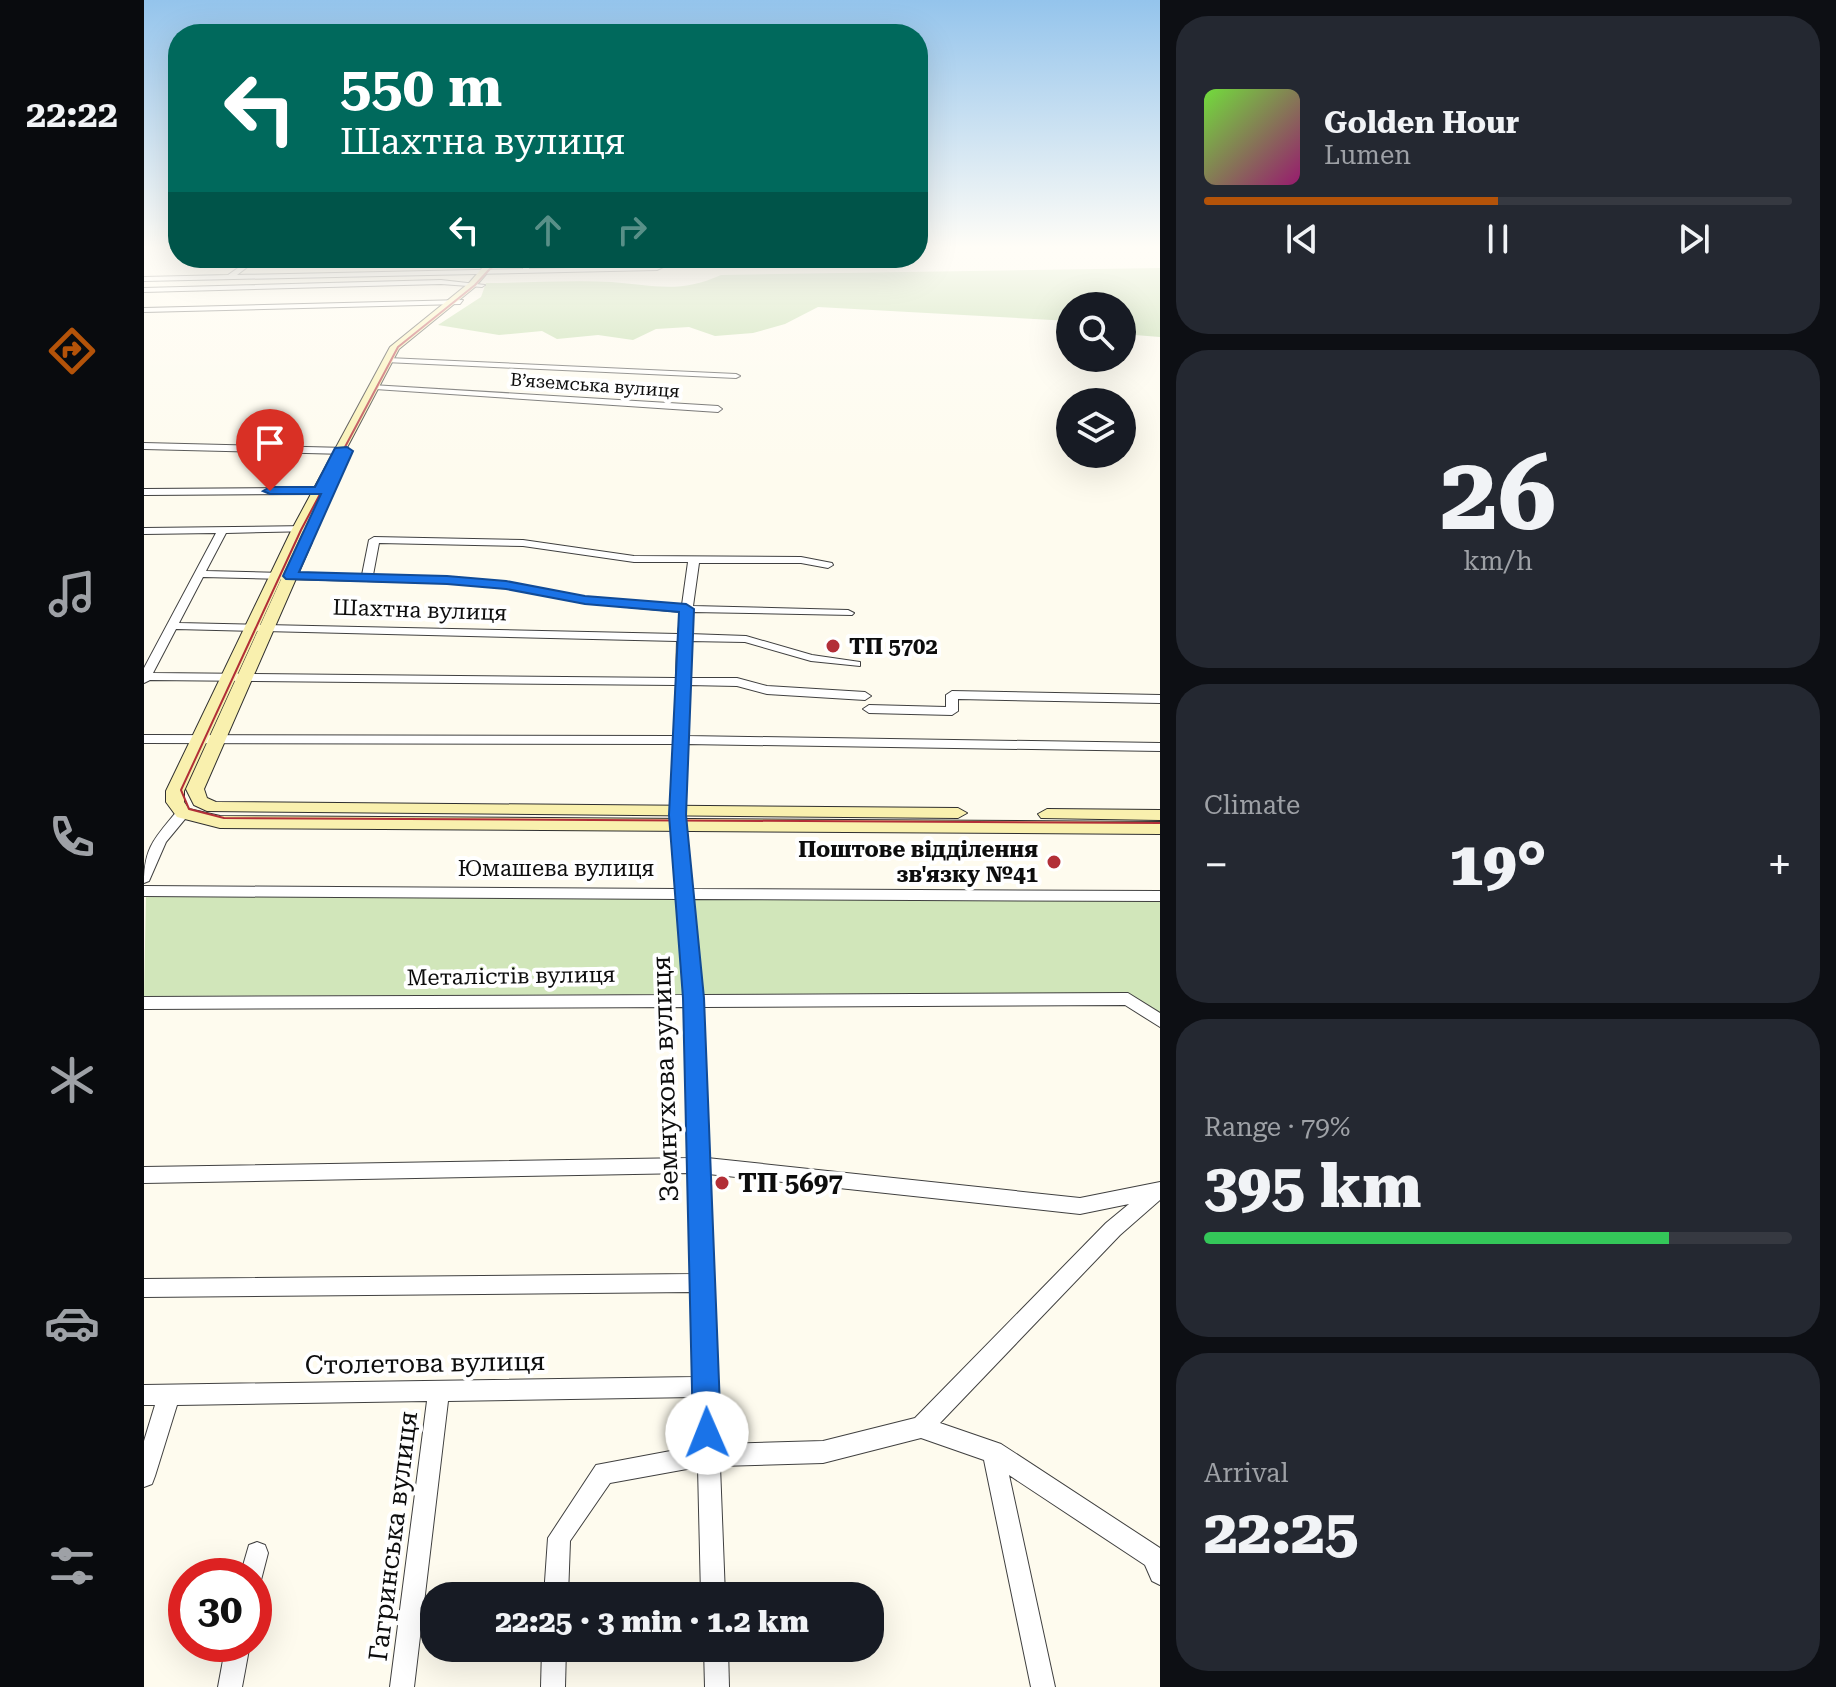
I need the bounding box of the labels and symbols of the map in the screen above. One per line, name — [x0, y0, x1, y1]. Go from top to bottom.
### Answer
street label: В’яземська вулиця — [510, 369, 680, 401]
pin — [236, 409, 304, 491]
street label: Шахтна вулиця — [332, 594, 508, 626]
place label: ТП 5702 — [849, 634, 938, 659]
marker: ТП 5702 — [824, 637, 842, 655]
place label: Поштове відділення зв'язку №41 — [798, 837, 1038, 887]
marker: Поштове відділення зв'язку №41 — [1045, 853, 1063, 871]
street label: Юмашева вулиця — [458, 856, 654, 881]
street label: Земнухова вулиця — [646, 955, 684, 1203]
street label: Металістів вулиця — [406, 962, 616, 990]
place label: ТП 5697 — [738, 1168, 843, 1198]
marker: ТП 5697 — [713, 1174, 731, 1192]
street label: Столетова вулиця — [305, 1346, 545, 1380]
position arrow — [665, 1391, 749, 1475]
street label: Гагринська вулиця — [363, 1409, 423, 1663]
speed limit sign: 30 — [168, 1558, 272, 1662]

